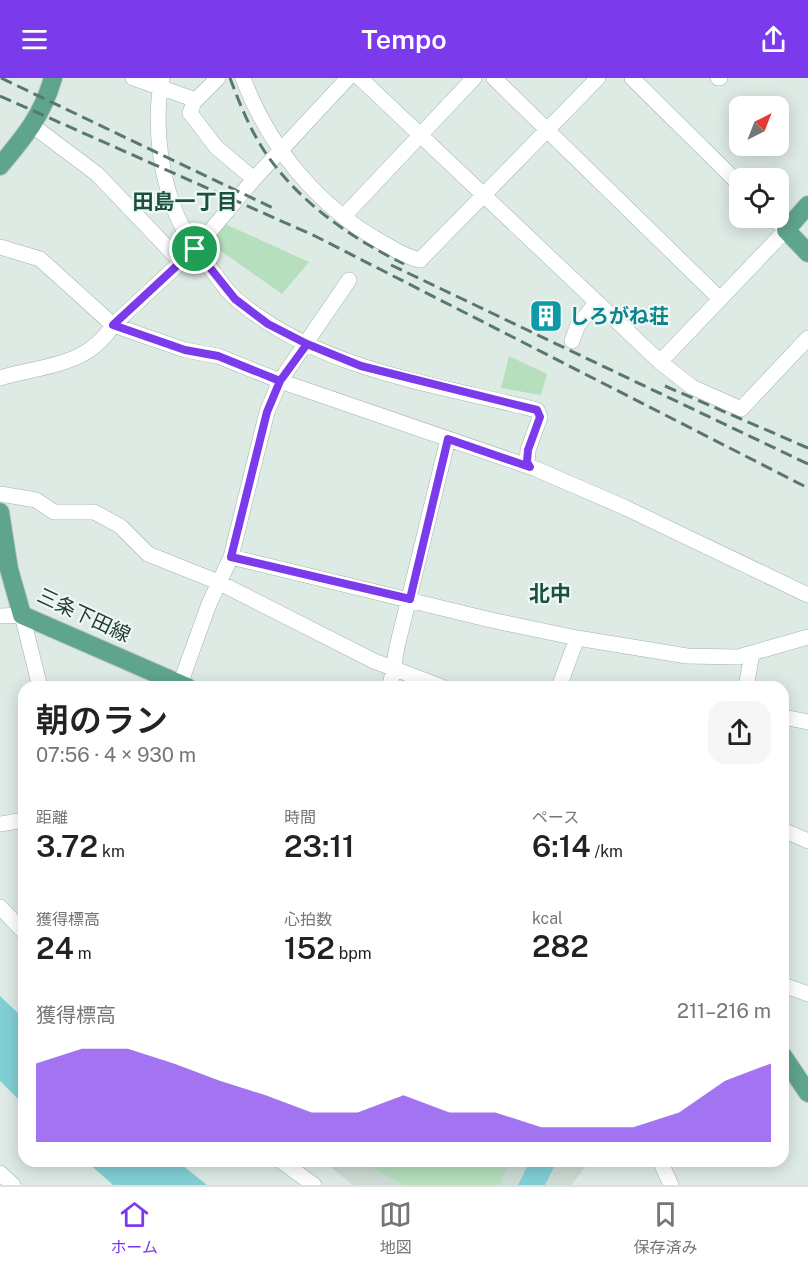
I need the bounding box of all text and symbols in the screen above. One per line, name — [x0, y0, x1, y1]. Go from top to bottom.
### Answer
icon: menu — [18, 23, 51, 56]
text: Tempo — [361, 23, 447, 55]
icon: share — [757, 23, 790, 56]
north arrow — [729, 96, 789, 156]
map controls — [729, 96, 789, 228]
button: locate — [729, 168, 789, 228]
district label: 田島一丁目 — [133, 189, 238, 214]
pin — [169, 223, 220, 274]
icon: arrive — [178, 232, 211, 265]
building icon: しろがね荘 — [528, 298, 564, 334]
place label: しろがね荘 — [569, 304, 669, 328]
district label: 北中 — [529, 581, 571, 606]
street label: 三条下田線 — [34, 583, 134, 647]
text: 朝のラン — [36, 701, 168, 739]
button: share — [708, 701, 771, 764]
text: 07:56 · 4 × 930 m — [36, 743, 196, 767]
text: 距離 — [36, 808, 68, 827]
text: 時間 — [284, 808, 316, 827]
text: ペース — [532, 808, 579, 827]
text: 3.72 — [36, 828, 98, 864]
text: 23:11 — [284, 828, 355, 864]
text: 6:14 — [532, 828, 591, 864]
text: km — [98, 842, 125, 861]
text: /km — [591, 842, 623, 861]
text: kcal — [532, 909, 563, 928]
text: 獲得標高 — [36, 910, 100, 929]
text: 心拍数 — [284, 910, 332, 929]
text: 282 — [532, 928, 589, 964]
text: 24 — [36, 930, 74, 966]
text: 152 — [284, 930, 335, 966]
text: m — [74, 944, 92, 963]
text: bpm — [335, 944, 372, 963]
text: 211–216 m — [677, 999, 771, 1023]
text: 獲得標高 — [36, 1003, 116, 1027]
tab: ホーム — [111, 1198, 158, 1258]
tab: 地図 — [379, 1198, 412, 1258]
tab: 保存済み — [633, 1198, 697, 1258]

